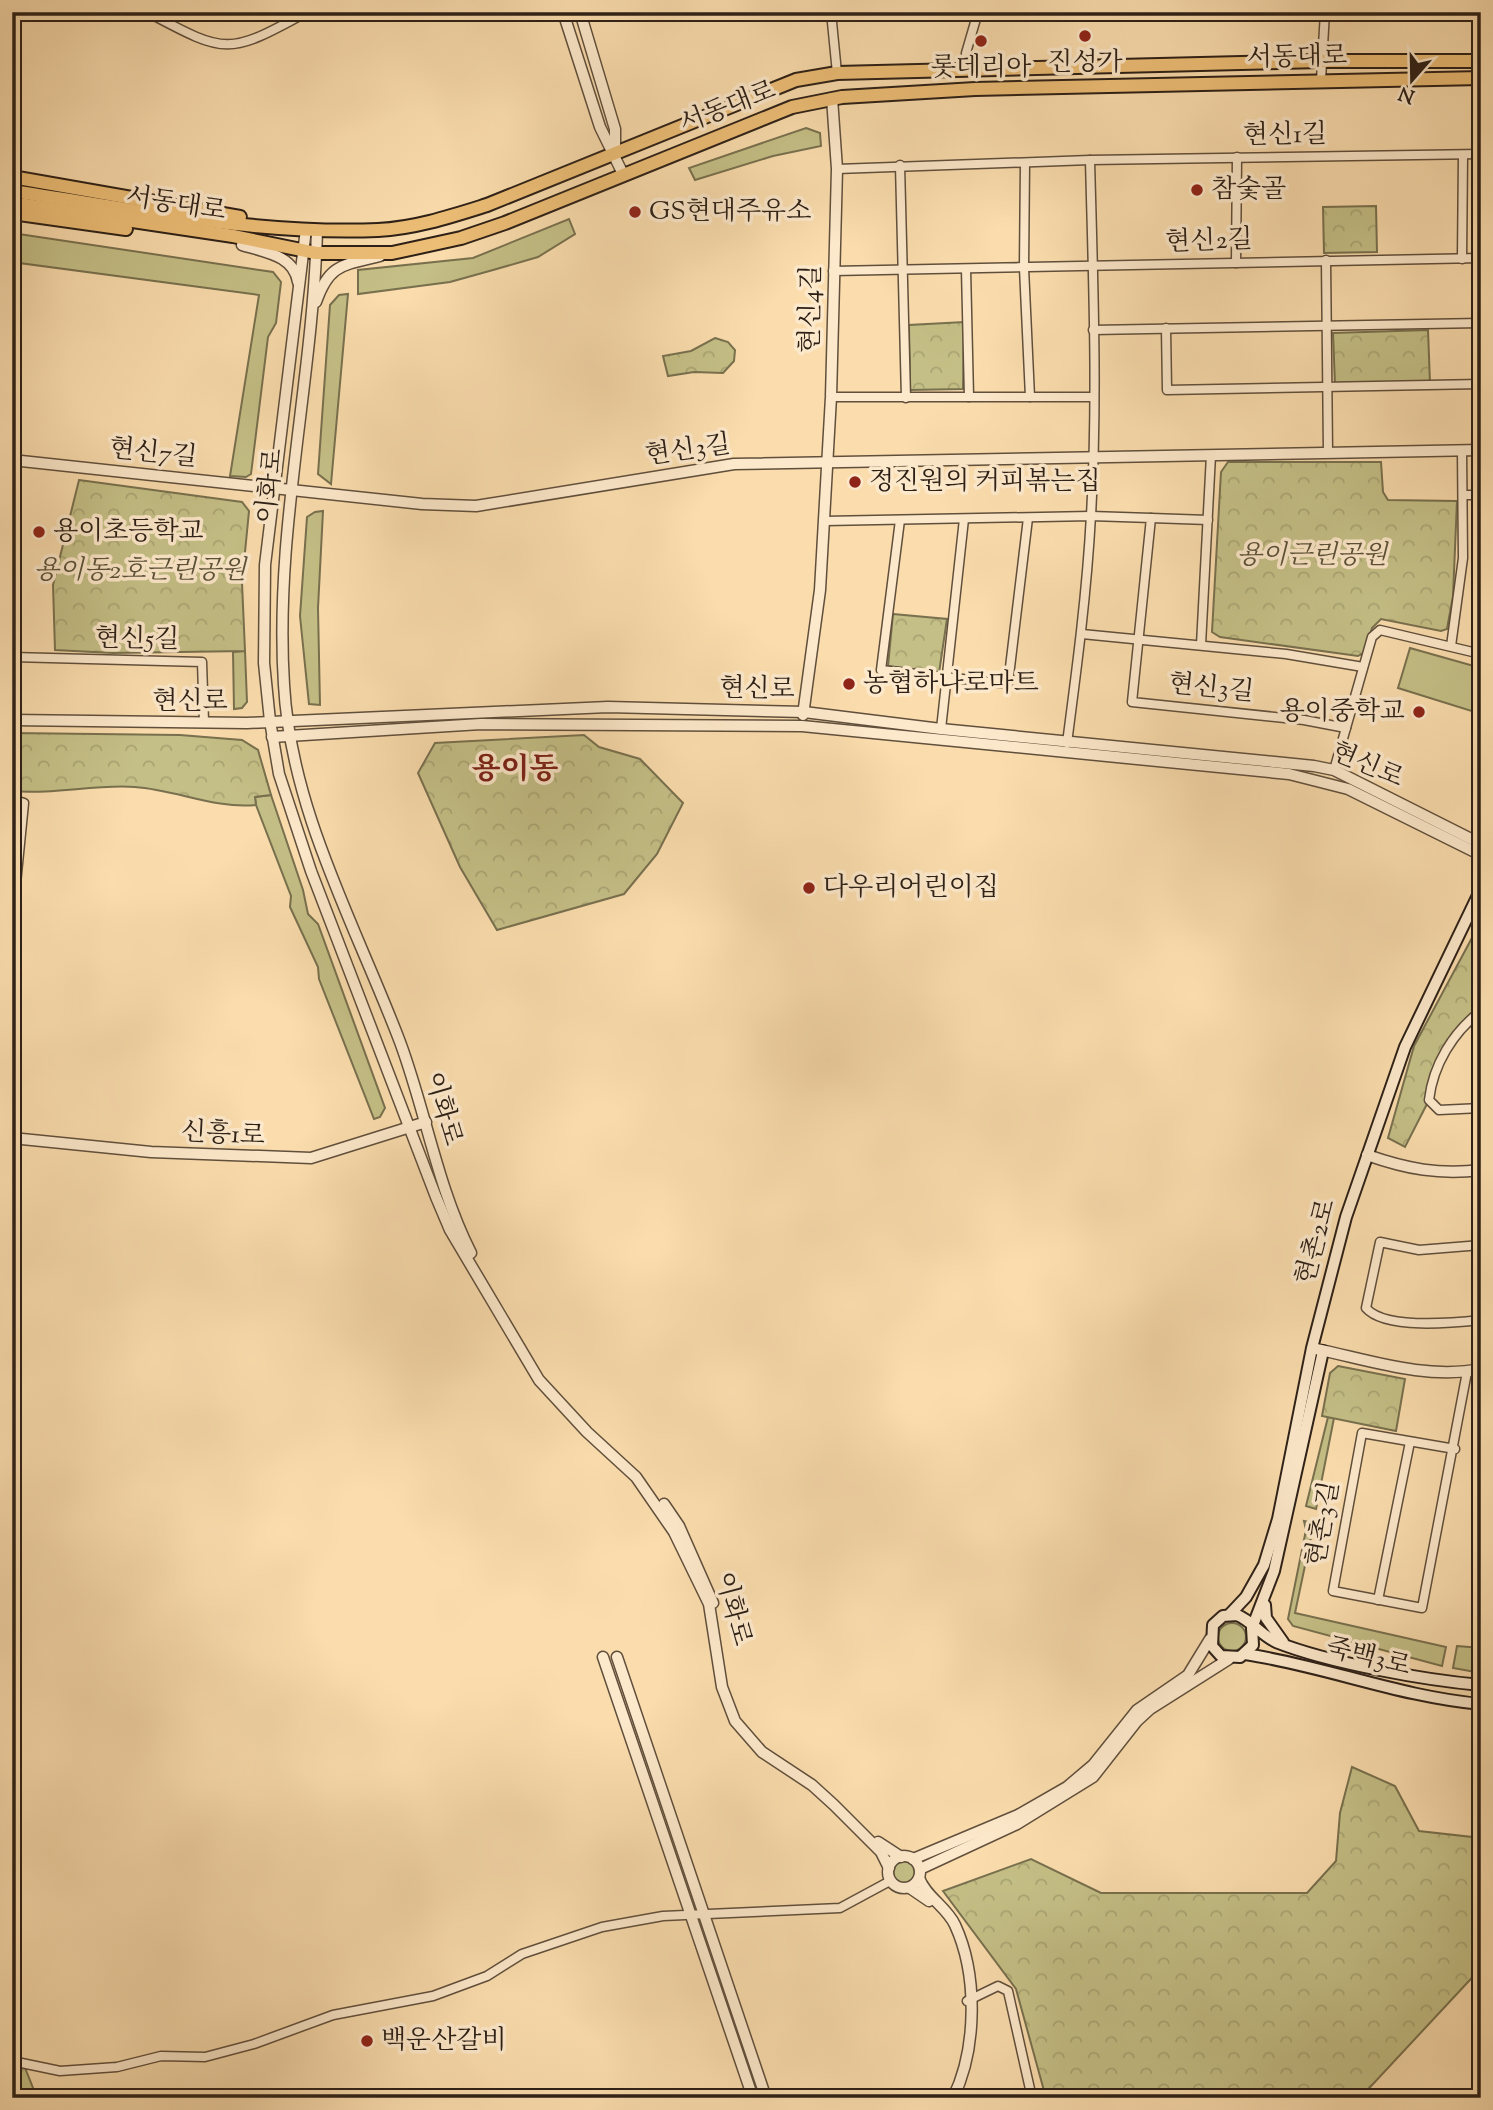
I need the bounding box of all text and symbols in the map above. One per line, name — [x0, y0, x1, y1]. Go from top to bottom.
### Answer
marker: 진성가 — [1077, 28, 1093, 44]
marker: 롯데리아 — [973, 33, 989, 49]
street label: 서동대로 — [1246, 39, 1348, 77]
place label: 진성가 — [1047, 45, 1123, 82]
north arrow — [1378, 46, 1448, 116]
place label: 롯데리아 — [931, 50, 1032, 87]
street label: 서동대로 — [674, 73, 782, 143]
text: N — [1395, 78, 1419, 109]
street label: 현신1길 — [1243, 117, 1327, 155]
place label: 참숯골 — [1211, 172, 1286, 209]
street label: 서동대로 — [123, 179, 229, 231]
marker: 참숯골 — [1189, 182, 1205, 198]
place label: GS현대주유소 — [649, 194, 811, 231]
marker: GS현대주유소 — [627, 204, 643, 220]
street label: 현신2길 — [1165, 222, 1253, 262]
street label: 현신4길 — [793, 264, 831, 354]
street label: 현신3길 — [643, 427, 733, 475]
street label: 현신7길 — [107, 431, 199, 477]
street label: 이화로 — [249, 447, 293, 525]
place label: 정진원의 커피볶는집 — [869, 464, 1101, 501]
marker: 정진원의 커피볶는집 — [847, 474, 863, 490]
place label: 용이초등학교 — [53, 514, 204, 551]
marker: 용이초등학교 — [31, 524, 47, 540]
park label: 용이근린공원 — [1237, 538, 1389, 575]
park label: 용이동2호근린공원 — [34, 553, 248, 590]
street label: 현신5길 — [95, 621, 179, 659]
place label: 농협하나로마트 — [863, 666, 1039, 703]
street label: 현신3길 — [1166, 666, 1256, 712]
street label: 현신로 — [719, 671, 795, 709]
marker: 농협하나로마트 — [841, 676, 857, 692]
street label: 현신로 — [152, 684, 228, 721]
place label: 용이중학교 — [1279, 694, 1405, 731]
marker: 용이중학교 — [1411, 704, 1427, 720]
street label: 현신로 — [1325, 734, 1409, 798]
district label: 용이동 — [472, 749, 558, 792]
place label: 다우리어린이집 — [823, 870, 999, 907]
marker: 다우리어린이집 — [801, 880, 817, 896]
street label: 이화로 — [414, 1068, 470, 1150]
street label: 신흥1로 — [180, 1114, 266, 1156]
street label: 현촌2로 — [1288, 1195, 1346, 1289]
street label: 현촌3길 — [1298, 1479, 1350, 1569]
street label: 이화로 — [704, 1568, 760, 1650]
street label: 죽백3로 — [1322, 1630, 1414, 1686]
place label: 백운산갈비 — [381, 2023, 507, 2060]
marker: 백운산갈비 — [359, 2033, 375, 2049]

